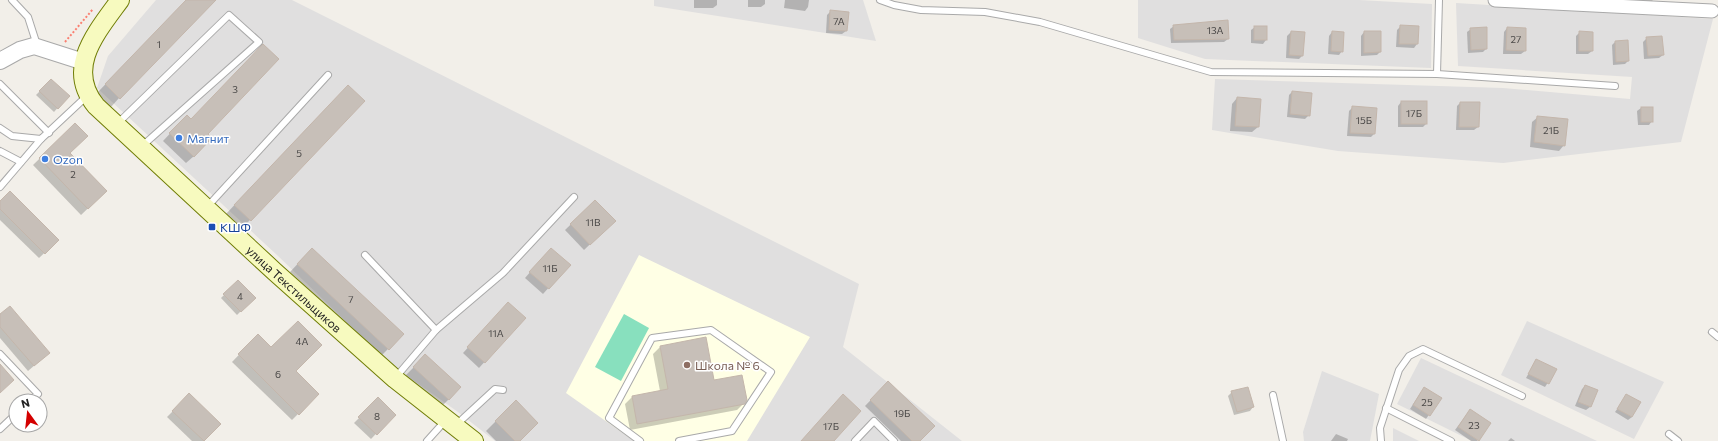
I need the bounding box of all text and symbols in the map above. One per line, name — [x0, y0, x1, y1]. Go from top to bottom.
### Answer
house number: 7А — [833, 15, 845, 27]
house number: 13А — [1207, 24, 1223, 36]
house number: 27 — [1511, 33, 1521, 45]
house number: 1 — [157, 38, 161, 50]
house number: 3 — [232, 83, 238, 95]
house number: 17Б — [1406, 107, 1422, 119]
house number: 15Б — [1356, 114, 1372, 126]
house number: 21Б — [1543, 124, 1559, 136]
place label: Магнит — [187, 131, 230, 145]
marker: Магнит — [174, 133, 184, 143]
house number: 5 — [296, 147, 302, 159]
place label: Ozon — [53, 152, 83, 166]
marker: Ozon — [40, 154, 50, 164]
house number: 2 — [70, 168, 76, 180]
house number: 11В — [585, 216, 601, 228]
place label: КШФ — [220, 220, 251, 234]
marker: КШФ — [207, 222, 217, 232]
street label: улица Текстильщиков — [244, 242, 344, 335]
house number: 11Б — [543, 262, 557, 274]
house number: 4 — [237, 290, 243, 302]
house number: 7 — [348, 293, 354, 305]
house number: 11А — [488, 327, 504, 339]
house number: 4А — [296, 335, 309, 347]
place label: Школа № 6 — [695, 358, 760, 372]
marker: Школа № 6 — [682, 360, 692, 370]
house number: 6 — [275, 368, 281, 380]
north arrow — [8, 393, 48, 433]
text: N — [20, 396, 31, 410]
house number: 25 — [1421, 396, 1433, 408]
house number: 19Б — [894, 407, 910, 419]
house number: 8 — [374, 410, 380, 422]
house number: 23 — [1468, 419, 1480, 431]
house number: 17Б — [823, 420, 839, 432]

